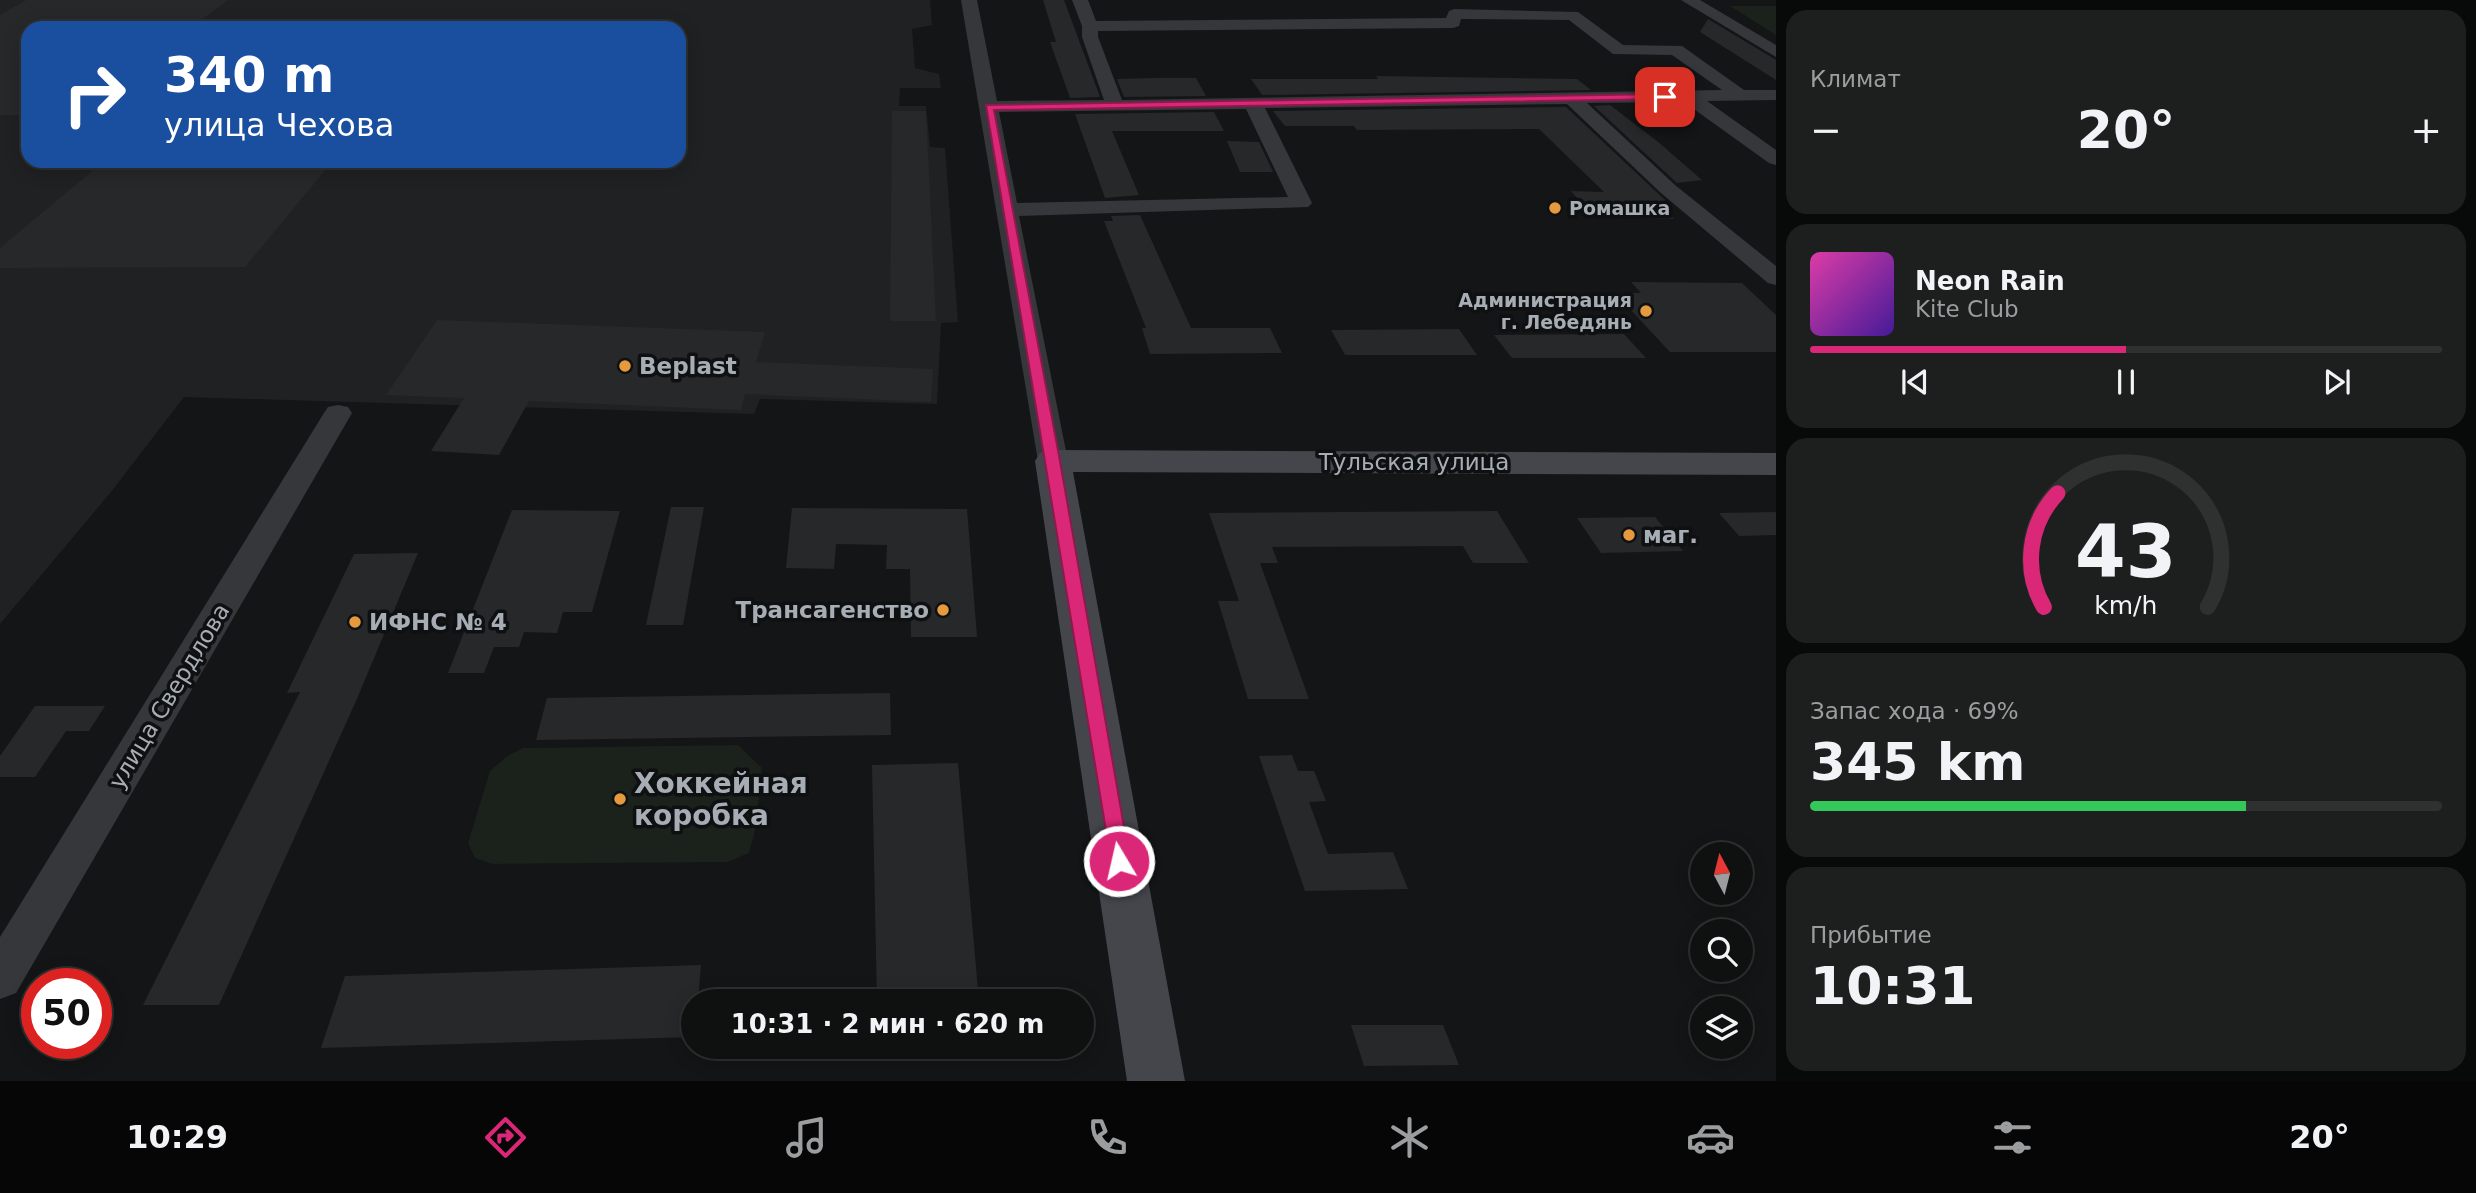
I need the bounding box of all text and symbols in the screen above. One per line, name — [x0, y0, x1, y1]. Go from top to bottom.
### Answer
text: 340 m — [164, 47, 334, 104]
icon: right — [49, 49, 140, 140]
text: Климат — [1810, 66, 1901, 92]
pin — [1635, 67, 1695, 127]
icon: arrive — [1646, 78, 1684, 116]
text: 20° — [2077, 100, 2175, 160]
text: улица Чехова — [164, 106, 394, 144]
text: − — [1810, 108, 1842, 152]
text: + — [2410, 108, 2442, 152]
place label: Ромашка — [1569, 197, 1670, 219]
marker: Ромашка — [1547, 200, 1563, 216]
text: Neon Rain — [1915, 266, 2065, 296]
place label: Администрация г. Лебедянь — [1458, 289, 1632, 333]
text: Kite Club — [1915, 296, 2019, 322]
marker: Администрация г. Лебедянь — [1638, 303, 1654, 319]
place label: Beplast — [639, 353, 737, 379]
marker: Beplast — [617, 358, 633, 374]
icon: previous — [1896, 363, 1934, 401]
icon: pause — [2107, 363, 2145, 401]
icon: next — [2318, 363, 2356, 401]
street label: Тульская улица — [1318, 449, 1509, 475]
text: 43 — [2075, 509, 2177, 594]
place label: маг. — [1643, 522, 1698, 548]
marker: маг. — [1621, 527, 1637, 543]
text: km/h — [2094, 590, 2158, 619]
place label: Трансагенство — [735, 597, 929, 623]
street label: улица Свердлова — [104, 599, 234, 793]
marker: Трансагенство — [935, 602, 951, 618]
place label: ИФНС № 4 — [369, 609, 507, 635]
marker: ИФНС № 4 — [347, 614, 363, 630]
text: Запас хода · 69% — [1810, 698, 2019, 724]
text: 345 km — [1810, 732, 2025, 792]
place label: Хоккейная коробка — [634, 767, 808, 832]
marker: Хоккейная коробка — [612, 791, 628, 807]
position arrow — [1082, 824, 1156, 898]
north arrow — [1690, 842, 1754, 905]
map controls — [1690, 842, 1753, 1059]
button: search — [1690, 919, 1753, 982]
text: Прибытие — [1810, 922, 1932, 948]
text: 10:31 — [1810, 956, 1976, 1016]
speed limit sign: 50 — [21, 968, 112, 1059]
button: layers — [1690, 996, 1753, 1059]
text: 10:31 · 2 мин · 620 m — [731, 1009, 1044, 1039]
icon: directions — [481, 1113, 530, 1162]
icon: music — [782, 1113, 831, 1162]
icon: phone — [1083, 1113, 1132, 1162]
icon: climate — [1385, 1113, 1434, 1162]
icon: car — [1686, 1113, 1735, 1162]
icon: filters — [1988, 1113, 2037, 1162]
text: 10:29 — [126, 1118, 228, 1156]
text: 20° — [2289, 1118, 2350, 1156]

